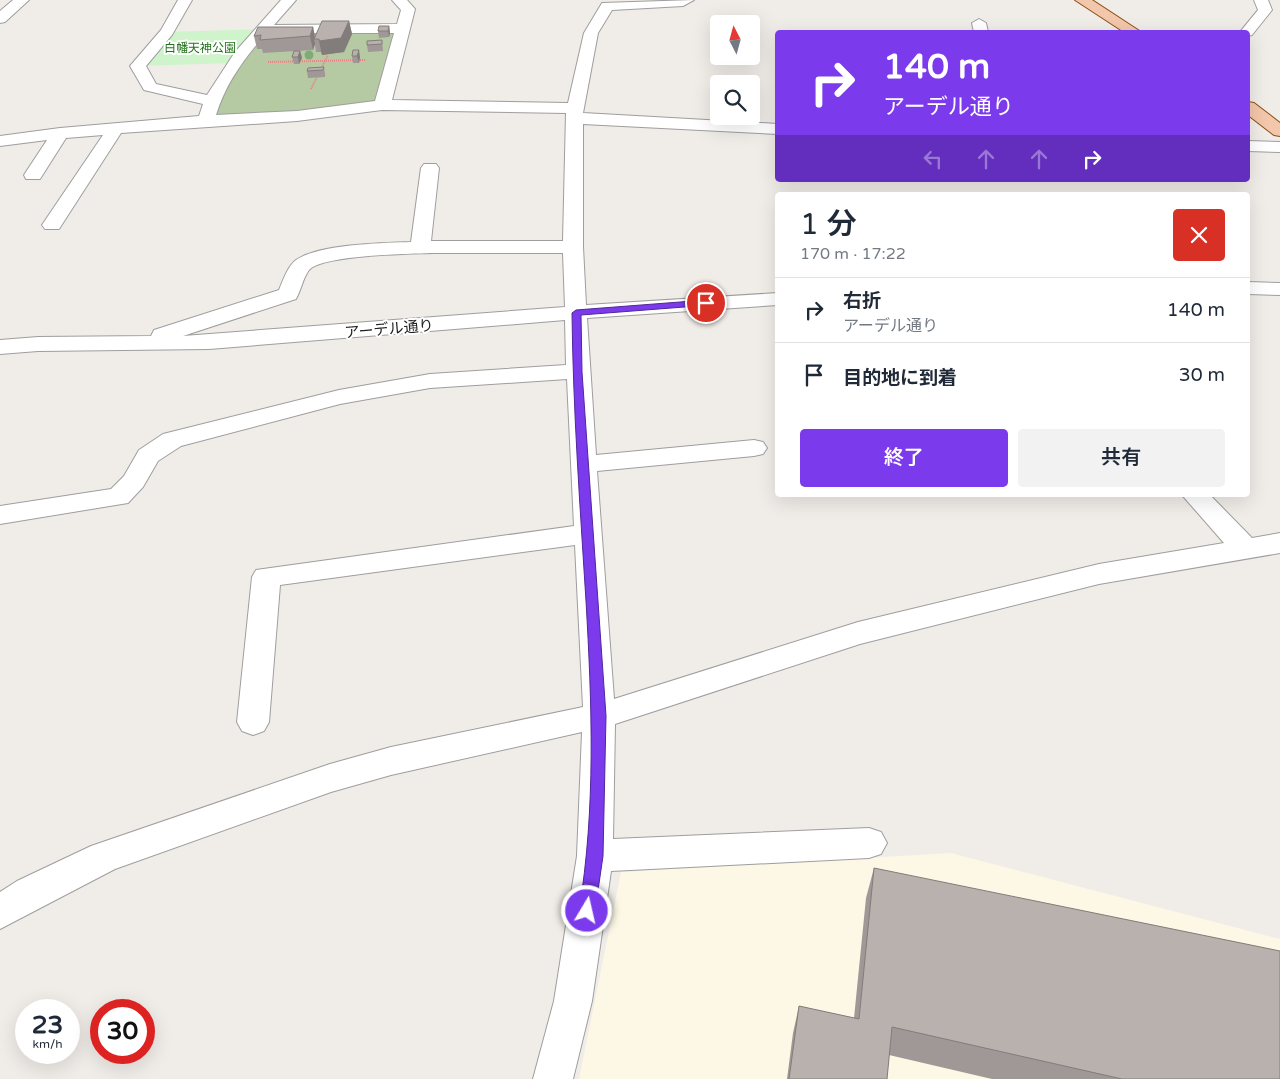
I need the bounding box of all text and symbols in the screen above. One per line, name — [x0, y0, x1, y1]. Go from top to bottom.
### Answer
north arrow — [710, 15, 760, 65]
map controls — [710, 15, 760, 125]
park label: 白幡天神公園 — [164, 41, 236, 55]
text: 140 m — [883, 46, 990, 88]
icon: right — [800, 50, 865, 115]
button: search — [710, 75, 760, 125]
text: アーデル通り — [883, 94, 1014, 120]
icon: left — [919, 145, 947, 173]
icon: ahead — [972, 145, 1000, 173]
icon: ahead — [1025, 145, 1053, 173]
icon: right — [1078, 145, 1106, 173]
text: 1 分 — [800, 206, 857, 243]
button: close — [1173, 209, 1225, 261]
text: 170 m · 17:22 — [800, 244, 906, 264]
pin — [685, 282, 727, 324]
icon: arrive — [692, 289, 720, 317]
text: 右折 — [843, 290, 881, 312]
icon: right — [800, 296, 828, 324]
text: 140 m — [1167, 299, 1225, 321]
street label: アーデル通り — [344, 316, 434, 342]
text: アーデル通り — [843, 316, 938, 336]
icon: arrive — [800, 361, 828, 389]
text: 30 m — [1179, 364, 1225, 386]
text: 目的地に到着 — [843, 367, 957, 389]
button: 終了 — [800, 429, 1008, 487]
button: 共有 — [1018, 429, 1225, 487]
position arrow — [560, 884, 612, 936]
speed limit sign: 30 — [90, 999, 155, 1064]
text: 23 — [32, 1010, 63, 1040]
text: km/h — [32, 1037, 63, 1051]

